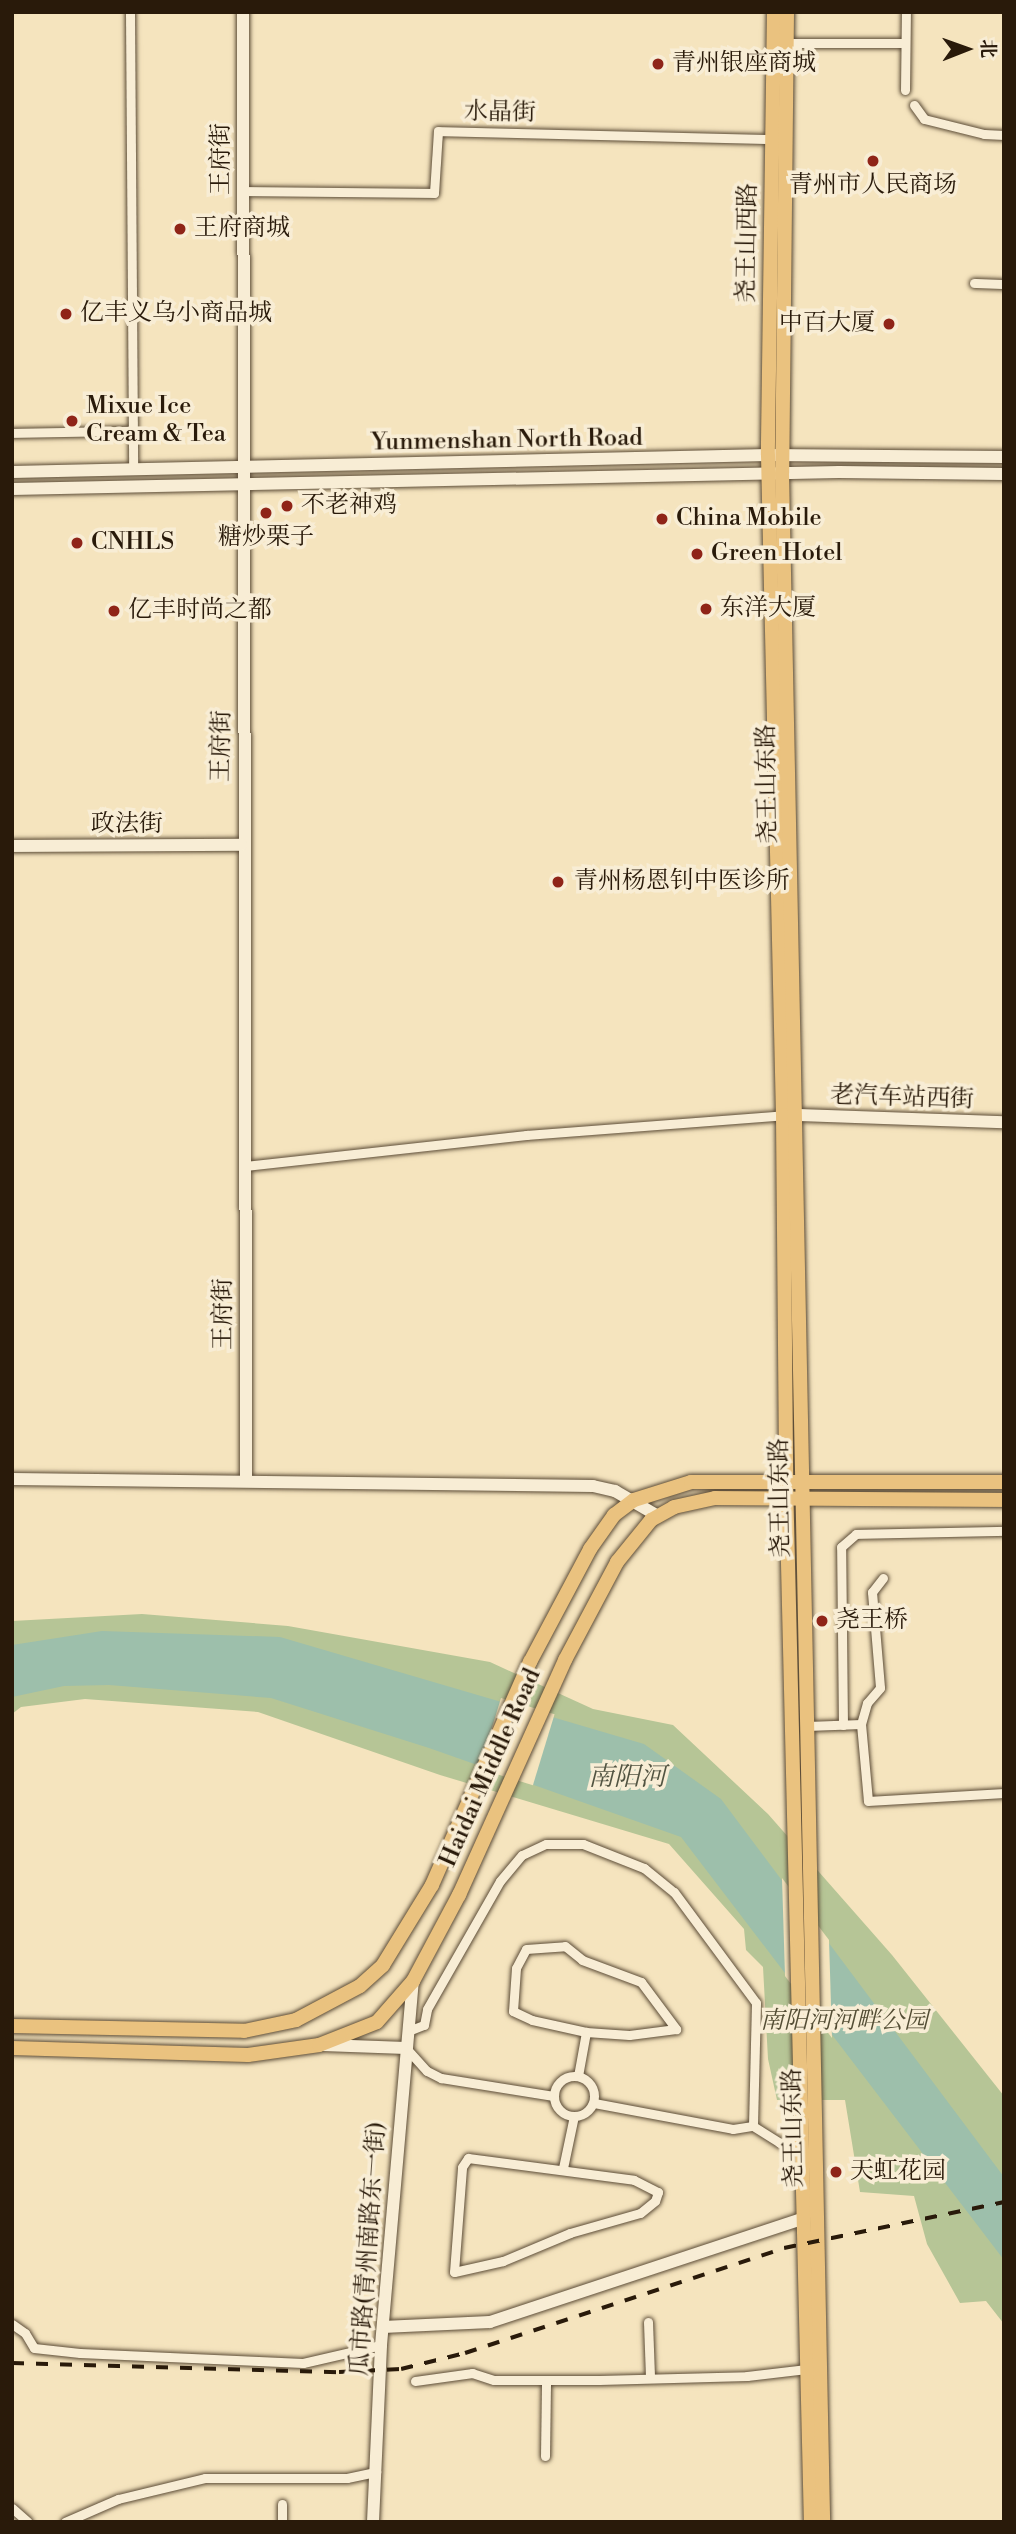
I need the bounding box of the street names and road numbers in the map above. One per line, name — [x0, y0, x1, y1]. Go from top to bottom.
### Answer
street label: 水晶街 — [464, 98, 536, 128]
street label: 王府街 — [208, 123, 236, 195]
street label: 尧王山西路 — [733, 183, 763, 303]
street label: Yunmenshan North Road — [371, 424, 643, 458]
street label: 王府街 — [207, 710, 237, 782]
street label: 尧王山东路 — [753, 724, 783, 844]
street label: 政法街 — [91, 811, 163, 839]
street label: 老汽车站西街 — [830, 1081, 974, 1115]
street label: 王府街 — [210, 1278, 238, 1350]
street label: 尧王山东路 — [766, 1438, 796, 1558]
street label: Haidai Middle Road — [434, 1664, 548, 1872]
street label: 尧王山东路 — [779, 2068, 809, 2188]
street label: 瓜市路(青州南路东一街) — [346, 2121, 392, 2377]

